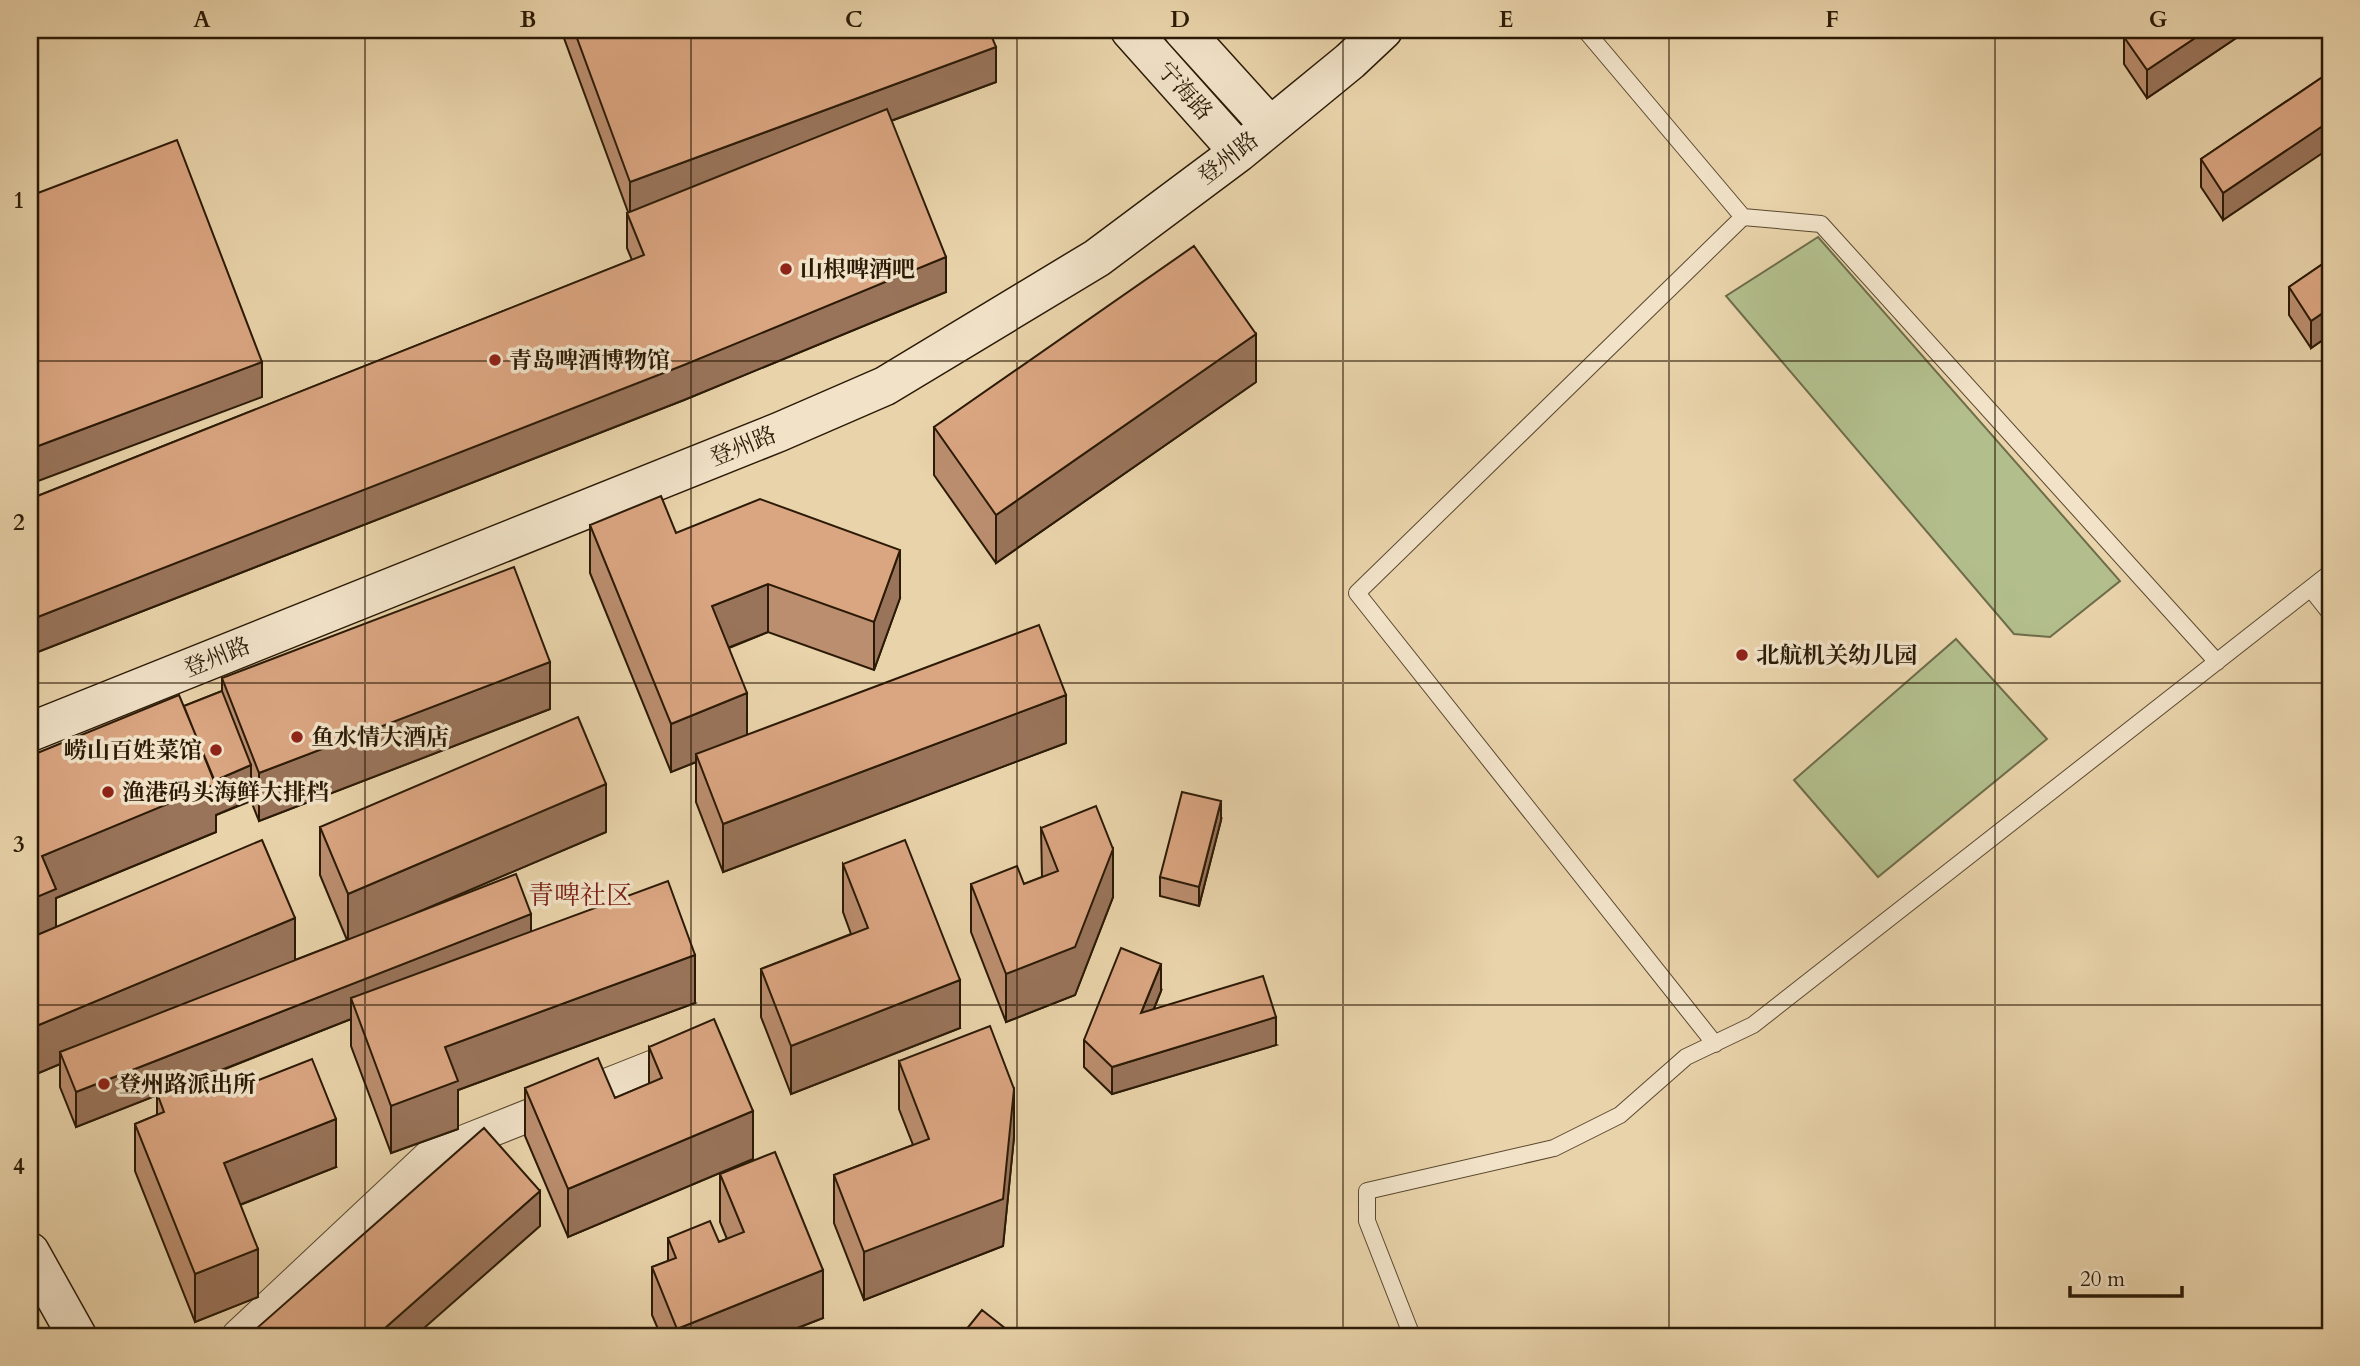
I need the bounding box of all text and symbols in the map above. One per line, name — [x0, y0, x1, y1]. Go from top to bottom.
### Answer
text: A — [193, 4, 211, 35]
text: B — [520, 4, 536, 35]
text: C — [845, 4, 863, 35]
text: D — [1170, 4, 1190, 35]
text: E — [1499, 4, 1513, 35]
text: F — [1825, 4, 1839, 35]
text: G — [2149, 4, 2168, 35]
street label: 宁海路 — [1150, 55, 1220, 127]
street label: 登州路 — [1191, 125, 1265, 191]
text: 1 — [13, 185, 25, 216]
place label: 山根啤酒吧 — [800, 254, 915, 285]
marker: 山根啤酒吧 — [778, 261, 794, 277]
place label: 青岛啤酒博物馆 — [509, 345, 670, 376]
marker: 青岛啤酒博物馆 — [487, 352, 503, 368]
street label: 登州路 — [705, 419, 781, 473]
text: 2 — [13, 507, 25, 538]
street label: 登州路 — [179, 630, 255, 684]
place label: 北航机关幼儿园 — [1756, 640, 1917, 671]
marker: 北航机关幼儿园 — [1734, 647, 1750, 663]
place label: 鱼水情大酒店 — [311, 722, 449, 753]
marker: 鱼水情大酒店 — [289, 729, 305, 745]
place label: 崂山百姓菜馆 — [64, 735, 202, 766]
marker: 崂山百姓菜馆 — [208, 742, 224, 758]
place label: 渔港码头海鲜大排档 — [122, 777, 329, 808]
marker: 渔港码头海鲜大排档 — [100, 784, 116, 800]
text: 3 — [13, 829, 25, 860]
district label: 青啤社区 — [528, 878, 632, 913]
place label: 登州路派出所 — [118, 1069, 256, 1100]
marker: 登州路派出所 — [96, 1076, 112, 1092]
text: 4 — [13, 1151, 25, 1182]
scale bar — [2070, 1254, 2182, 1298]
text: 20 m — [2080, 1265, 2125, 1294]

